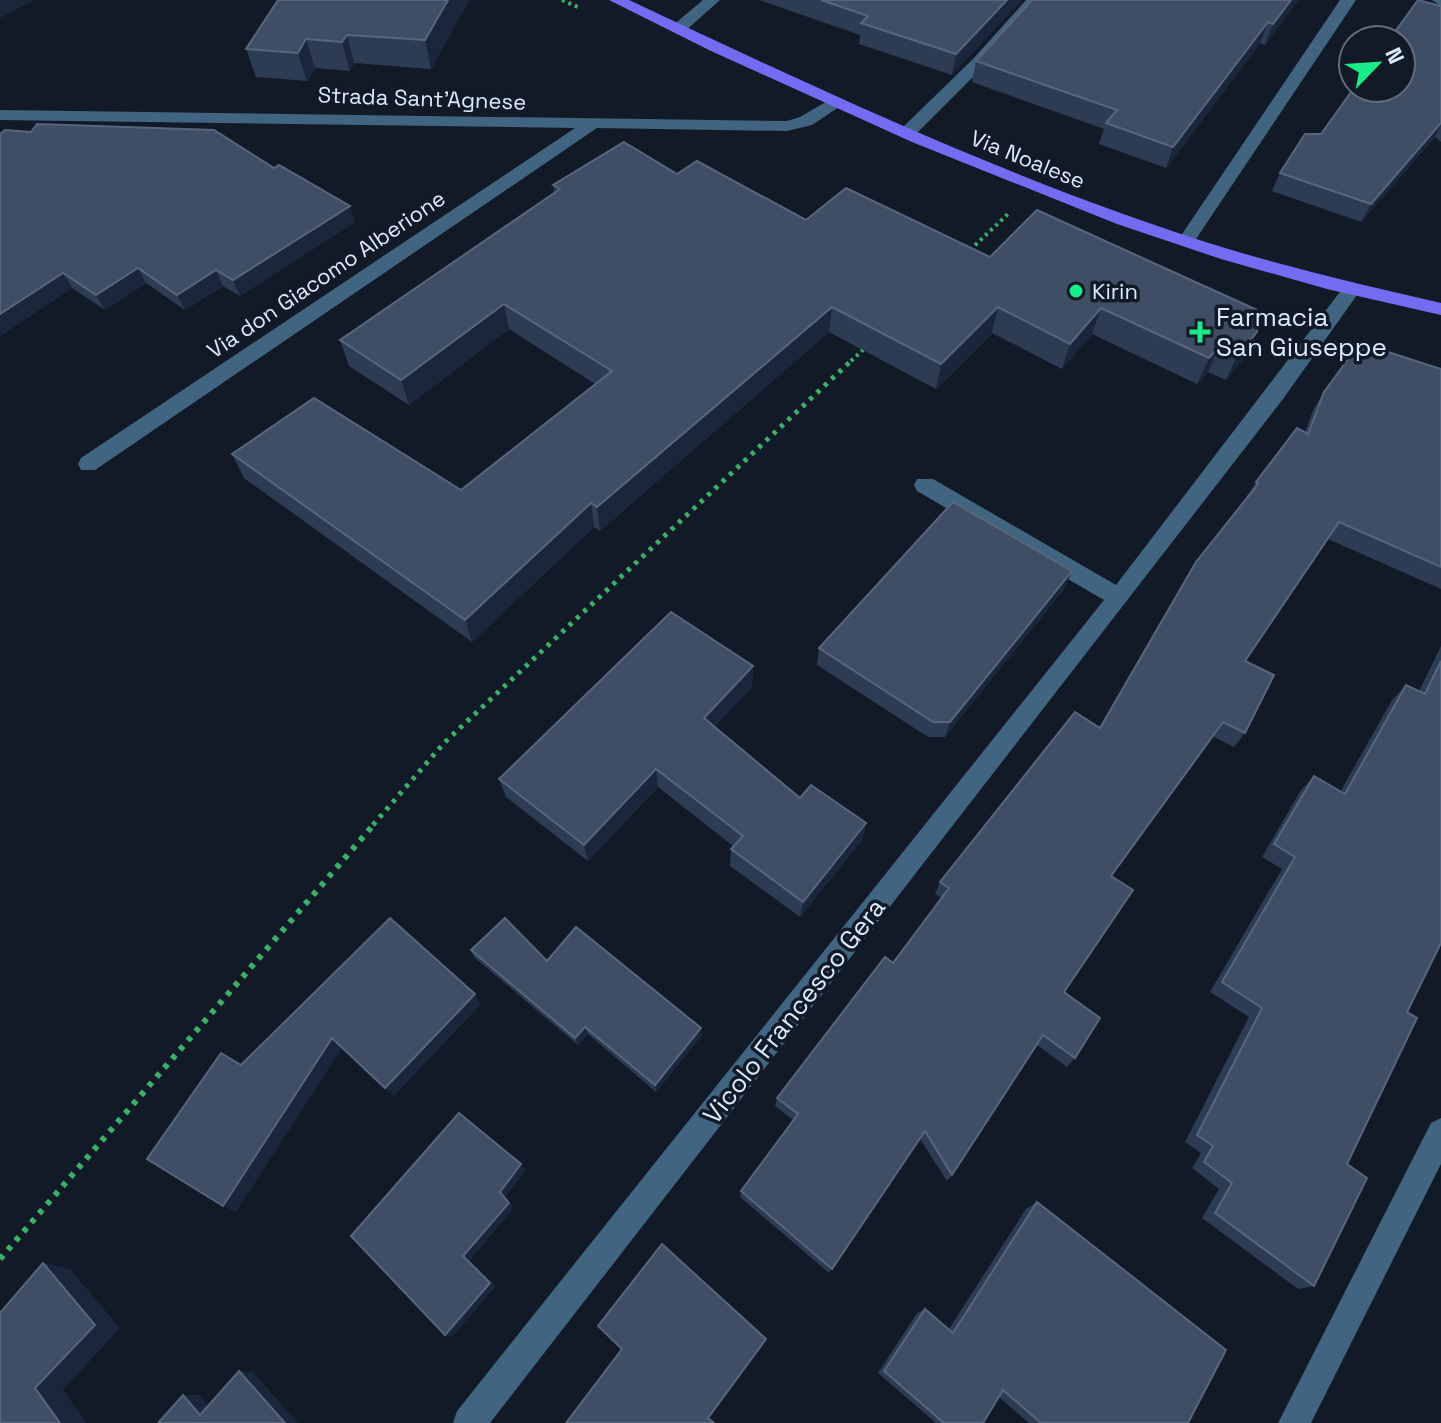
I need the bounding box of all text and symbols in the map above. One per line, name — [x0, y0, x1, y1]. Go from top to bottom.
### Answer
north arrow — [1337, 24, 1417, 104]
text: N — [1379, 43, 1411, 68]
street label: Strada Sant'Agnese — [317, 80, 527, 116]
street label: Via Noalese — [967, 123, 1089, 195]
street label: Via don Giacomo Alberione — [202, 184, 450, 364]
place label: Kirin — [1092, 277, 1138, 305]
marker: Kirin — [1067, 282, 1085, 300]
place label: Farmacia San Giuseppe — [1216, 300, 1387, 364]
marker: Farmacia San Giuseppe — [1191, 323, 1209, 341]
street label: Vicolo Francesco Gera — [695, 891, 893, 1131]

